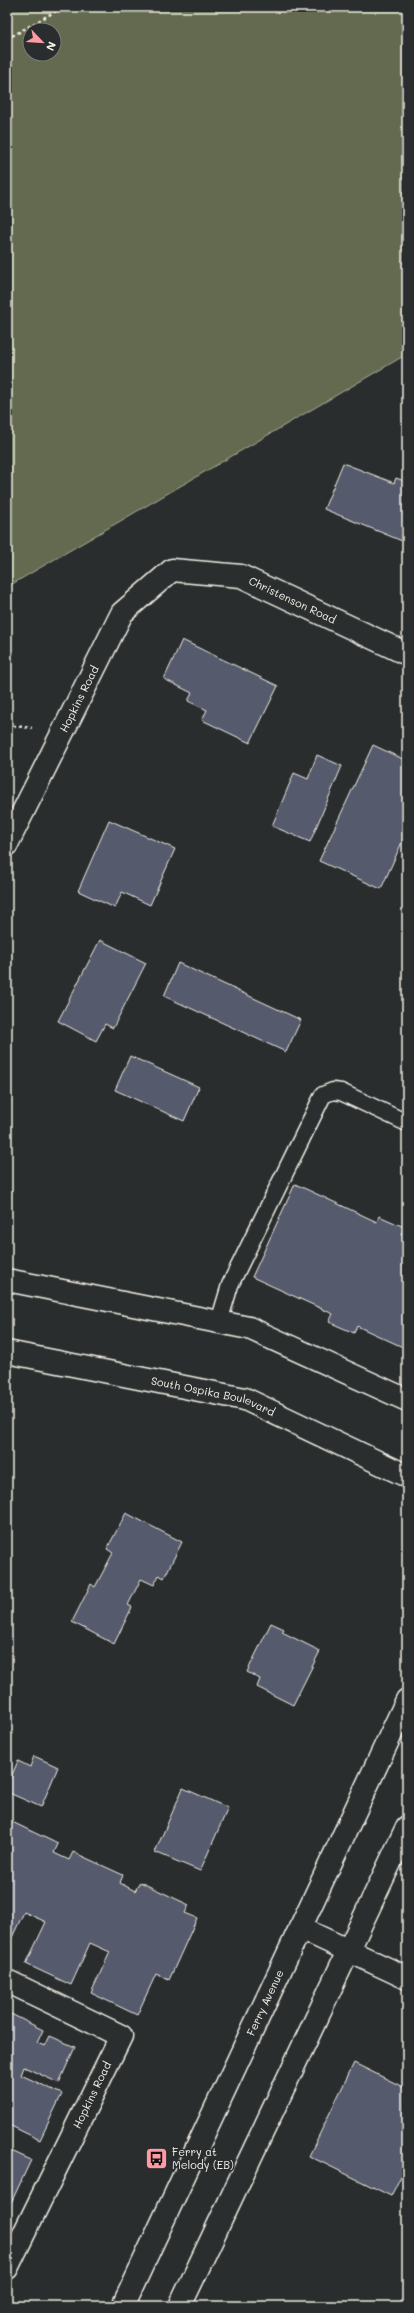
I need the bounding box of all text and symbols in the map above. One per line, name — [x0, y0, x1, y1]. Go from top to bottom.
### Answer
north arrow — [22, 22, 62, 62]
text: N — [43, 39, 60, 53]
street label: Christenson Road — [246, 573, 339, 627]
street label: Hopkins Road — [56, 663, 102, 735]
street label: South Ospika Boulevard — [150, 1373, 278, 1419]
street label: Ferry Avenue — [243, 1967, 287, 2038]
street label: Hopkins Road — [69, 2059, 114, 2131]
place label: Ferry at Melody (EB) — [172, 2144, 234, 2172]
bus stop icon: Ferry at Melody (EB) — [143, 2145, 169, 2171]

